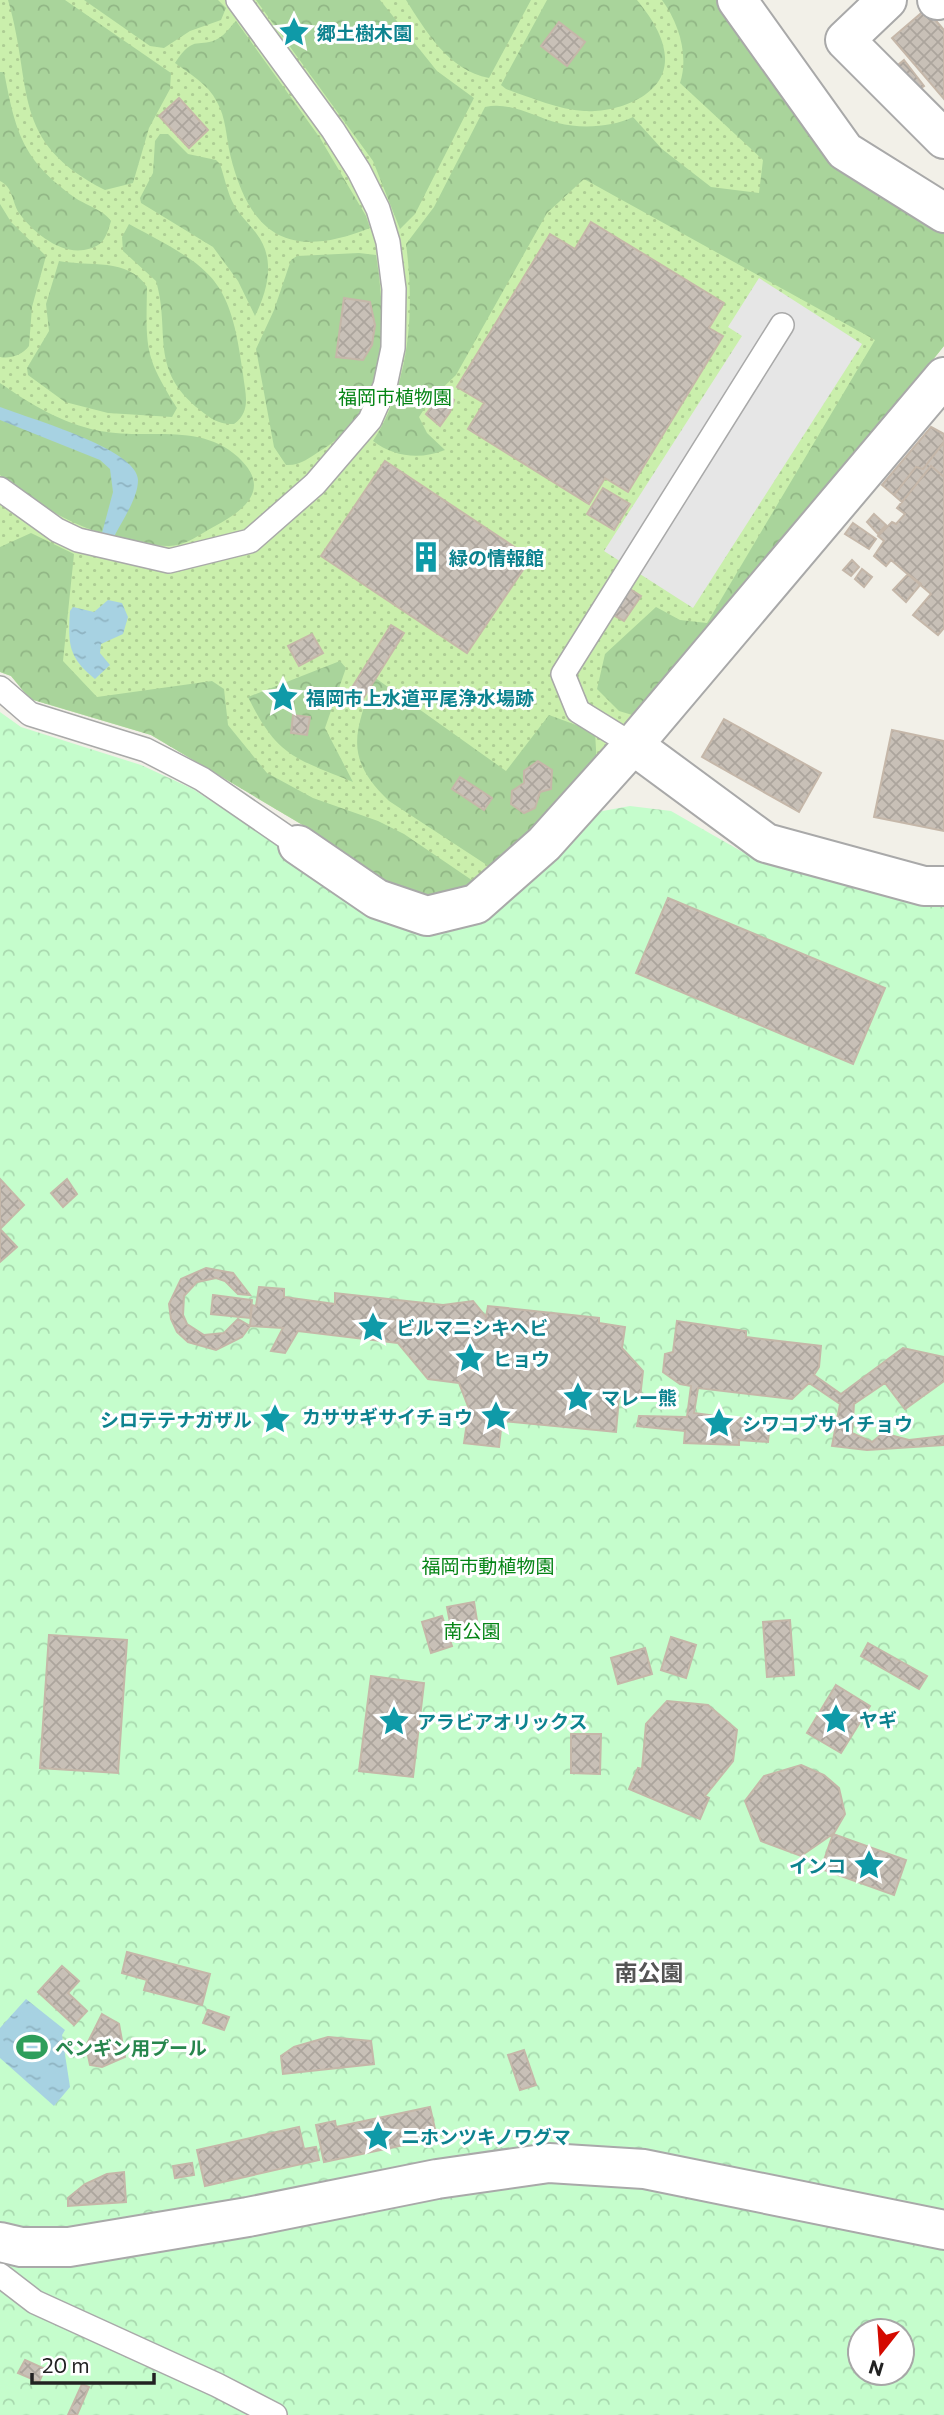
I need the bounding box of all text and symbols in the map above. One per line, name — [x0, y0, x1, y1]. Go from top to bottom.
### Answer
place icon: 郷土樹木園 — [277, 15, 311, 49]
place label: 郷土樹木園 — [317, 21, 412, 44]
park label: 福岡市植物園 — [338, 385, 452, 408]
building icon: 緑の情報館 — [409, 540, 443, 574]
place label: 緑の情報館 — [449, 546, 544, 569]
place icon: 福岡市上水道平尾浄水場跡 — [266, 680, 300, 714]
place label: 福岡市上水道平尾浄水場跡 — [306, 686, 534, 709]
place icon: ビルマニシキヘビ — [356, 1310, 390, 1344]
place label: ビルマニシキヘビ — [396, 1316, 548, 1339]
place icon: ヒョウ — [453, 1341, 487, 1375]
place label: ヒョウ — [493, 1347, 550, 1370]
place icon: マレー熊 — [561, 1380, 595, 1414]
place label: マレー熊 — [601, 1386, 677, 1409]
place icon: カササギサイチョウ — [479, 1399, 513, 1433]
place icon: シロテテナガザル — [258, 1402, 292, 1436]
place label: カササギサイチョウ — [302, 1405, 473, 1428]
place icon: シワコブサイチョウ — [702, 1406, 736, 1440]
place label: シロテテナガザル — [100, 1408, 252, 1431]
place label: シワコブサイチョウ — [742, 1412, 913, 1435]
park label: 福岡市動植物園 — [421, 1554, 555, 1577]
park label: 南公園 — [443, 1619, 501, 1642]
place icon: ヤギ — [819, 1702, 853, 1736]
place icon: アラビアオリックス — [377, 1704, 411, 1738]
place label: ヤギ — [859, 1708, 897, 1731]
place label: アラビアオリックス — [417, 1710, 587, 1733]
place icon: インコ — [852, 1848, 886, 1882]
place label: インコ — [789, 1854, 846, 1877]
district label: 南公園 — [615, 1958, 684, 1986]
sports icon: ペンギン用プール — [15, 2030, 49, 2064]
place label: ペンギン用プール — [55, 2036, 207, 2059]
place icon: ニホンツキノワグマ — [361, 2119, 395, 2153]
place label: ニホンツキノワグマ — [401, 2125, 571, 2148]
north arrow — [846, 2317, 916, 2387]
scale bar — [32, 2342, 154, 2386]
text: 20 m — [42, 2352, 90, 2377]
text: N — [866, 2356, 886, 2382]

